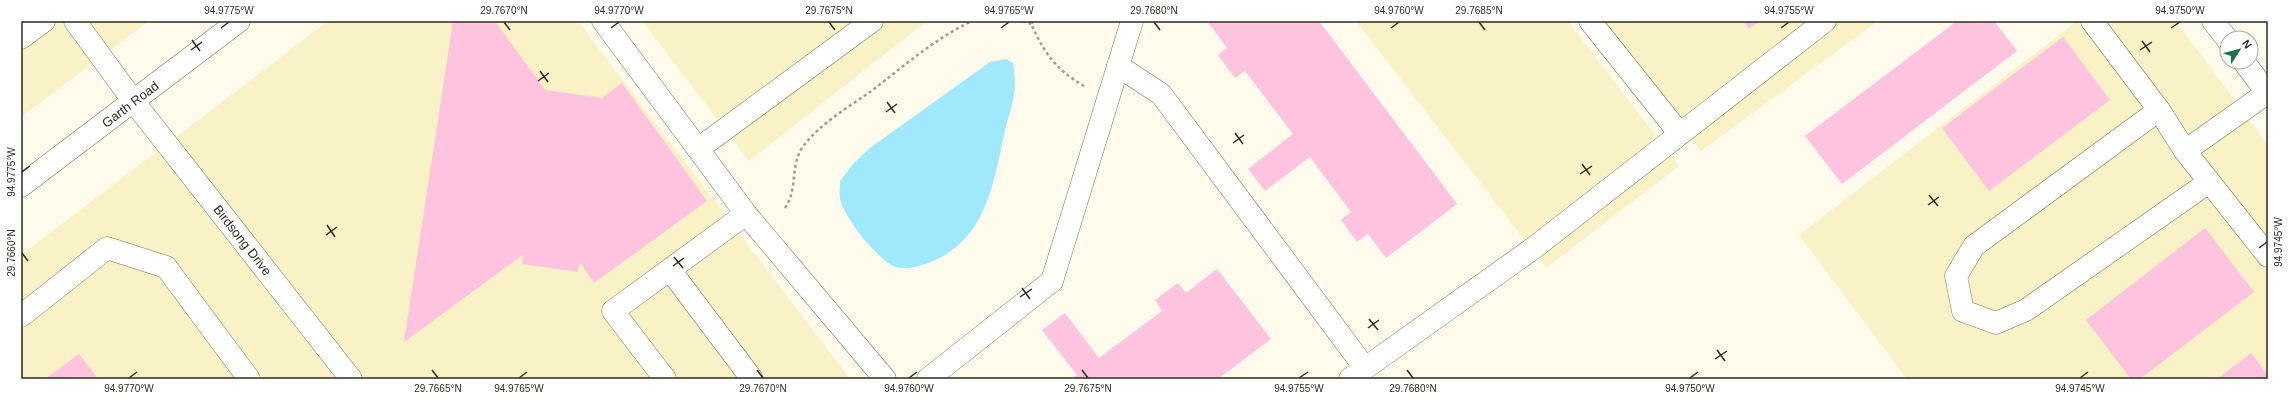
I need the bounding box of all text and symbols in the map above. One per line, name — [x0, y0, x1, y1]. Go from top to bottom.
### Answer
text: 94.9775°W — [204, 5, 254, 16]
text: 29.7670°N — [480, 5, 528, 16]
text: 94.9770°W — [594, 5, 644, 16]
text: 29.7675°N — [805, 5, 853, 16]
text: 94.9765°W — [984, 5, 1034, 16]
text: 29.7680°N — [1130, 5, 1178, 16]
text: 94.9760°W — [1374, 5, 1424, 16]
text: 29.7685°N — [1455, 5, 1503, 16]
text: 94.9755°W — [1764, 5, 1814, 16]
text: 94.9750°W — [2155, 5, 2205, 16]
north arrow — [2219, 30, 2259, 70]
text: N — [2240, 37, 2254, 51]
street label: Garth Road — [99, 78, 162, 131]
text: 94.9775°W — [6, 147, 17, 197]
street label: Birdsong Drive — [210, 202, 275, 279]
text: 94.9745°W — [2273, 217, 2284, 267]
text: 29.7660°N — [6, 229, 17, 277]
text: 94.9770°W — [104, 383, 154, 394]
text: 29.7665°N — [414, 383, 462, 394]
text: 94.9765°W — [494, 383, 544, 394]
text: 29.7670°N — [739, 383, 787, 394]
text: 94.9760°W — [884, 383, 934, 394]
text: 29.7675°N — [1064, 383, 1112, 394]
text: 94.9755°W — [1274, 383, 1324, 394]
text: 29.7680°N — [1389, 383, 1437, 394]
text: 94.9750°W — [1665, 383, 1715, 394]
text: 94.9745°W — [2055, 383, 2105, 394]

